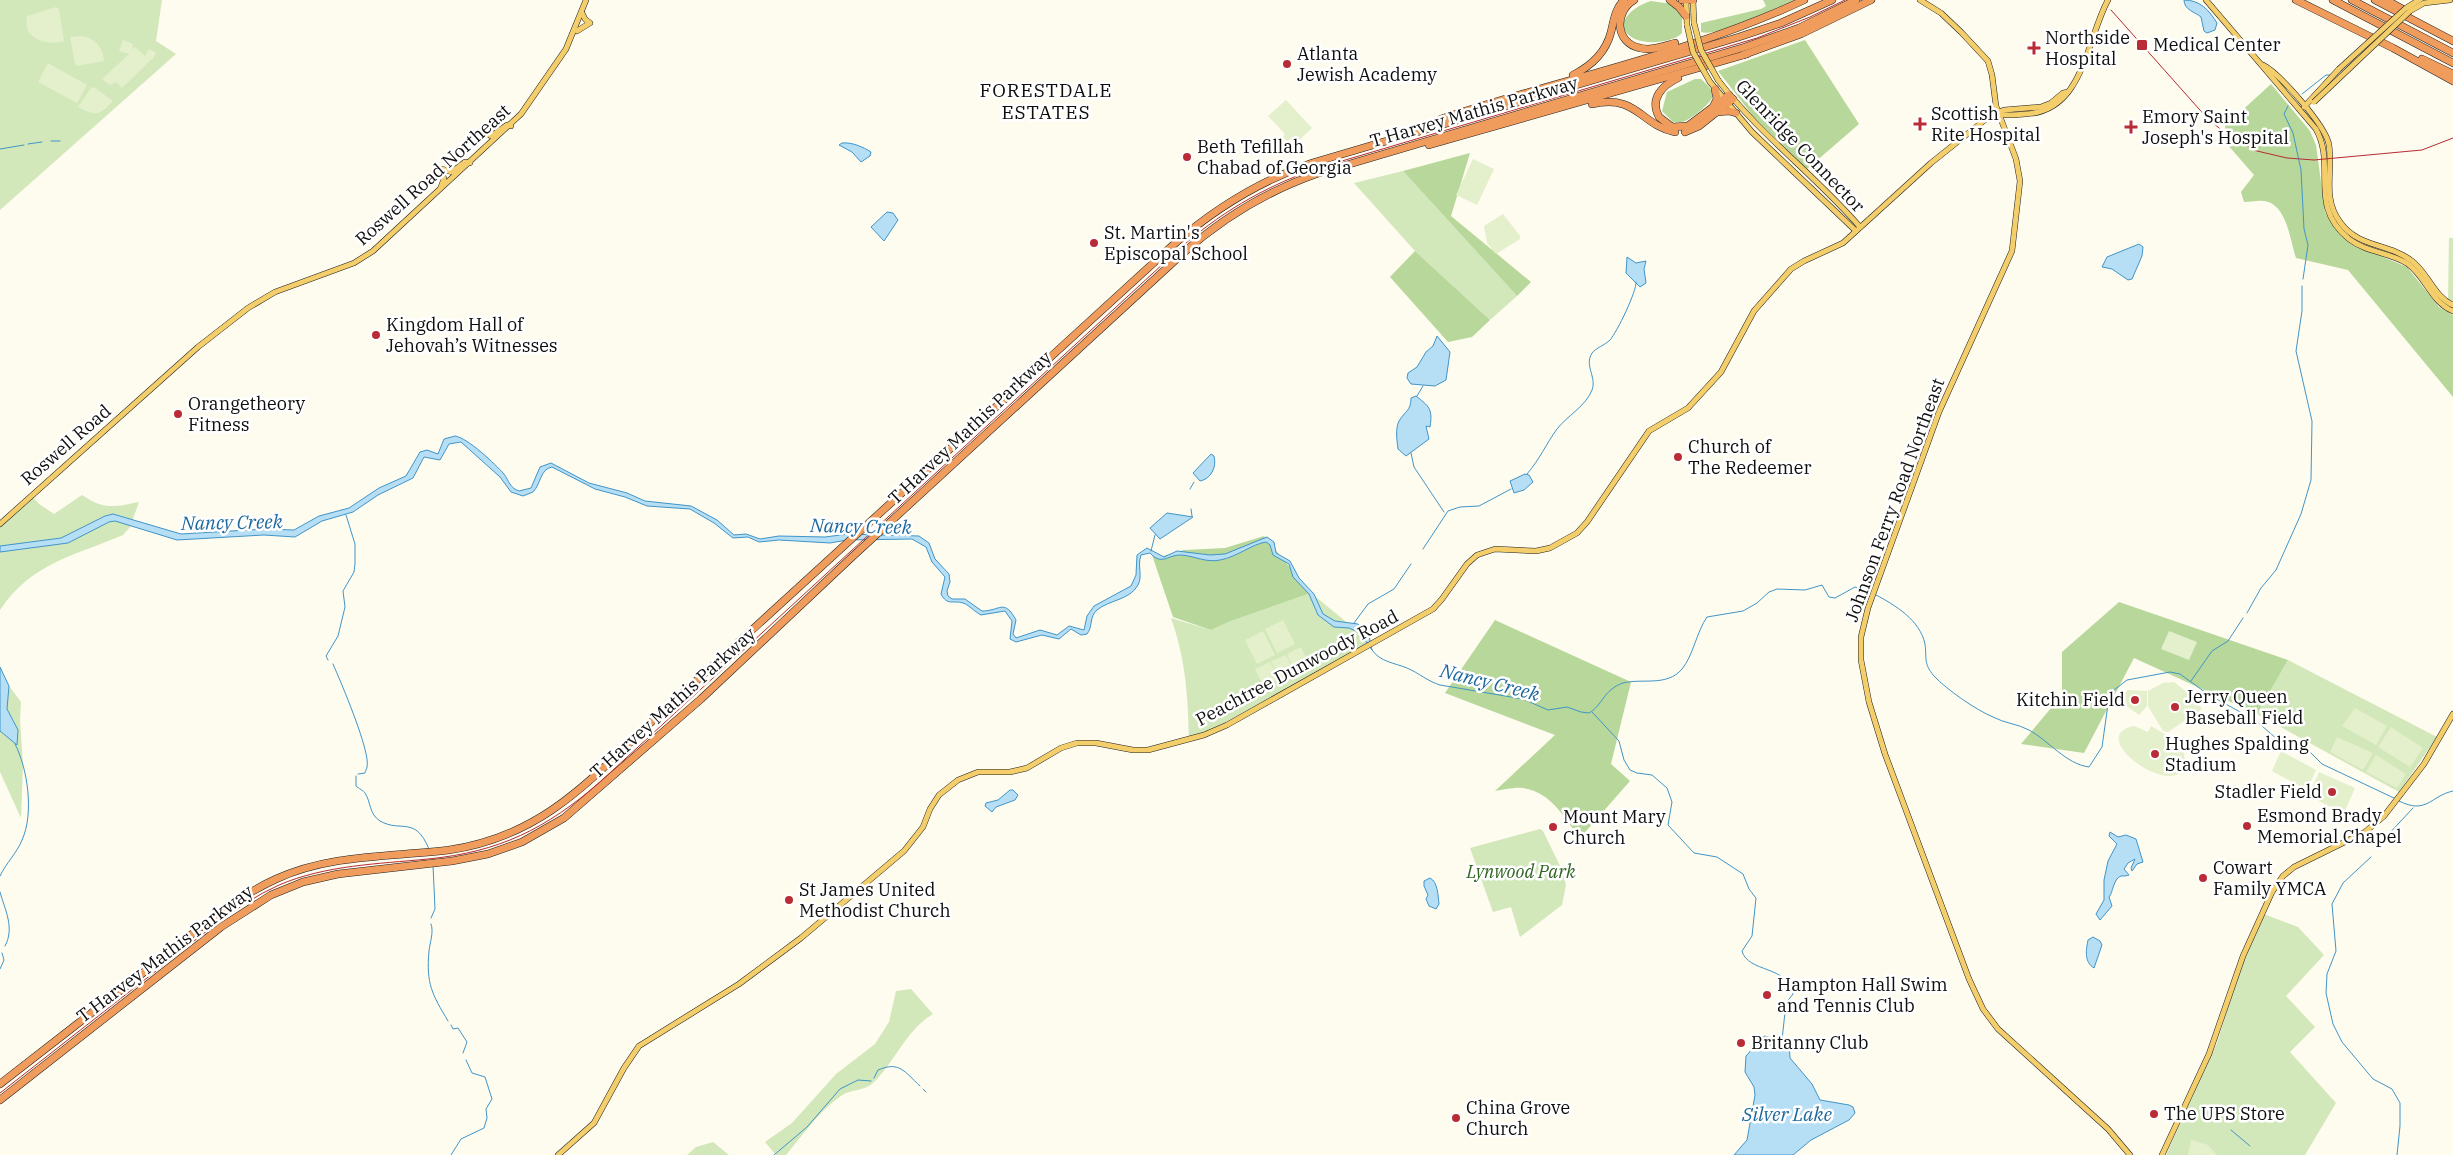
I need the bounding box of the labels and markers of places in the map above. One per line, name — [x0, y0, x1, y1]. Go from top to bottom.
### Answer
place label: Northside Hospital — [2045, 26, 2130, 70]
place label: Medical Center — [2153, 33, 2280, 56]
marker: Medical Center — [2135, 38, 2149, 52]
marker: Northside Hospital — [2027, 41, 2041, 55]
place label: Atlanta Jewish Academy — [1297, 42, 1437, 86]
marker: Atlanta Jewish Academy — [1281, 58, 1293, 70]
place label: Scottish Rite Hospital — [1931, 102, 2040, 146]
place label: Emory Saint Joseph's Hospital — [2142, 105, 2289, 149]
marker: Scottish Rite Hospital — [1913, 117, 1927, 131]
marker: Emory Saint Joseph's Hospital — [2124, 120, 2138, 134]
place label: Beth Tefillah Chabad of Georgia — [1197, 135, 1352, 179]
marker: Beth Tefillah Chabad of Georgia — [1181, 151, 1193, 163]
place label: St. Martin's Episcopal School — [1104, 221, 1248, 265]
marker: St. Martin's Episcopal School — [1088, 237, 1100, 249]
place label: Kingdom Hall of Jehovah’s Witnesses — [386, 313, 558, 357]
marker: Kingdom Hall of Jehovah’s Witnesses — [370, 329, 382, 341]
place label: Orangetheory Fitness — [188, 392, 305, 436]
marker: Orangetheory Fitness — [172, 408, 184, 420]
place label: Church of The Redeemer — [1688, 435, 1811, 479]
marker: Church of The Redeemer — [1672, 451, 1684, 463]
place label: Jerry Queen Baseball Field — [2185, 685, 2304, 729]
place label: Kitchin Field — [2016, 688, 2125, 711]
marker: Kitchin Field — [2129, 694, 2141, 706]
marker: Jerry Queen Baseball Field — [2169, 701, 2181, 713]
place label: Hughes Spalding Stadium — [2165, 732, 2309, 776]
marker: Hughes Spalding Stadium — [2149, 748, 2161, 760]
place label: Stadler Field — [2215, 780, 2322, 803]
marker: Stadler Field — [2326, 786, 2338, 798]
place label: Esmond Brady Memorial Chapel — [2257, 804, 2402, 848]
place label: Mount Mary Church — [1563, 805, 1666, 849]
marker: Esmond Brady Memorial Chapel — [2241, 820, 2253, 832]
marker: Mount Mary Church — [1547, 821, 1559, 833]
place label: Cowart Family YMCA — [2213, 856, 2327, 900]
marker: Cowart Family YMCA — [2197, 872, 2209, 884]
place label: St James United Methodist Church — [799, 878, 951, 922]
marker: St James United Methodist Church — [783, 894, 795, 906]
place label: Hampton Hall Swim and Tennis Club — [1777, 973, 1948, 1017]
marker: Hampton Hall Swim and Tennis Club — [1761, 989, 1773, 1001]
place label: Britanny Club — [1751, 1031, 1868, 1054]
marker: Britanny Club — [1735, 1037, 1747, 1049]
place label: China Grove Church — [1466, 1096, 1570, 1140]
place label: The UPS Store — [2164, 1102, 2285, 1125]
marker: The UPS Store — [2148, 1108, 2160, 1120]
marker: China Grove Church — [1450, 1112, 1462, 1124]

